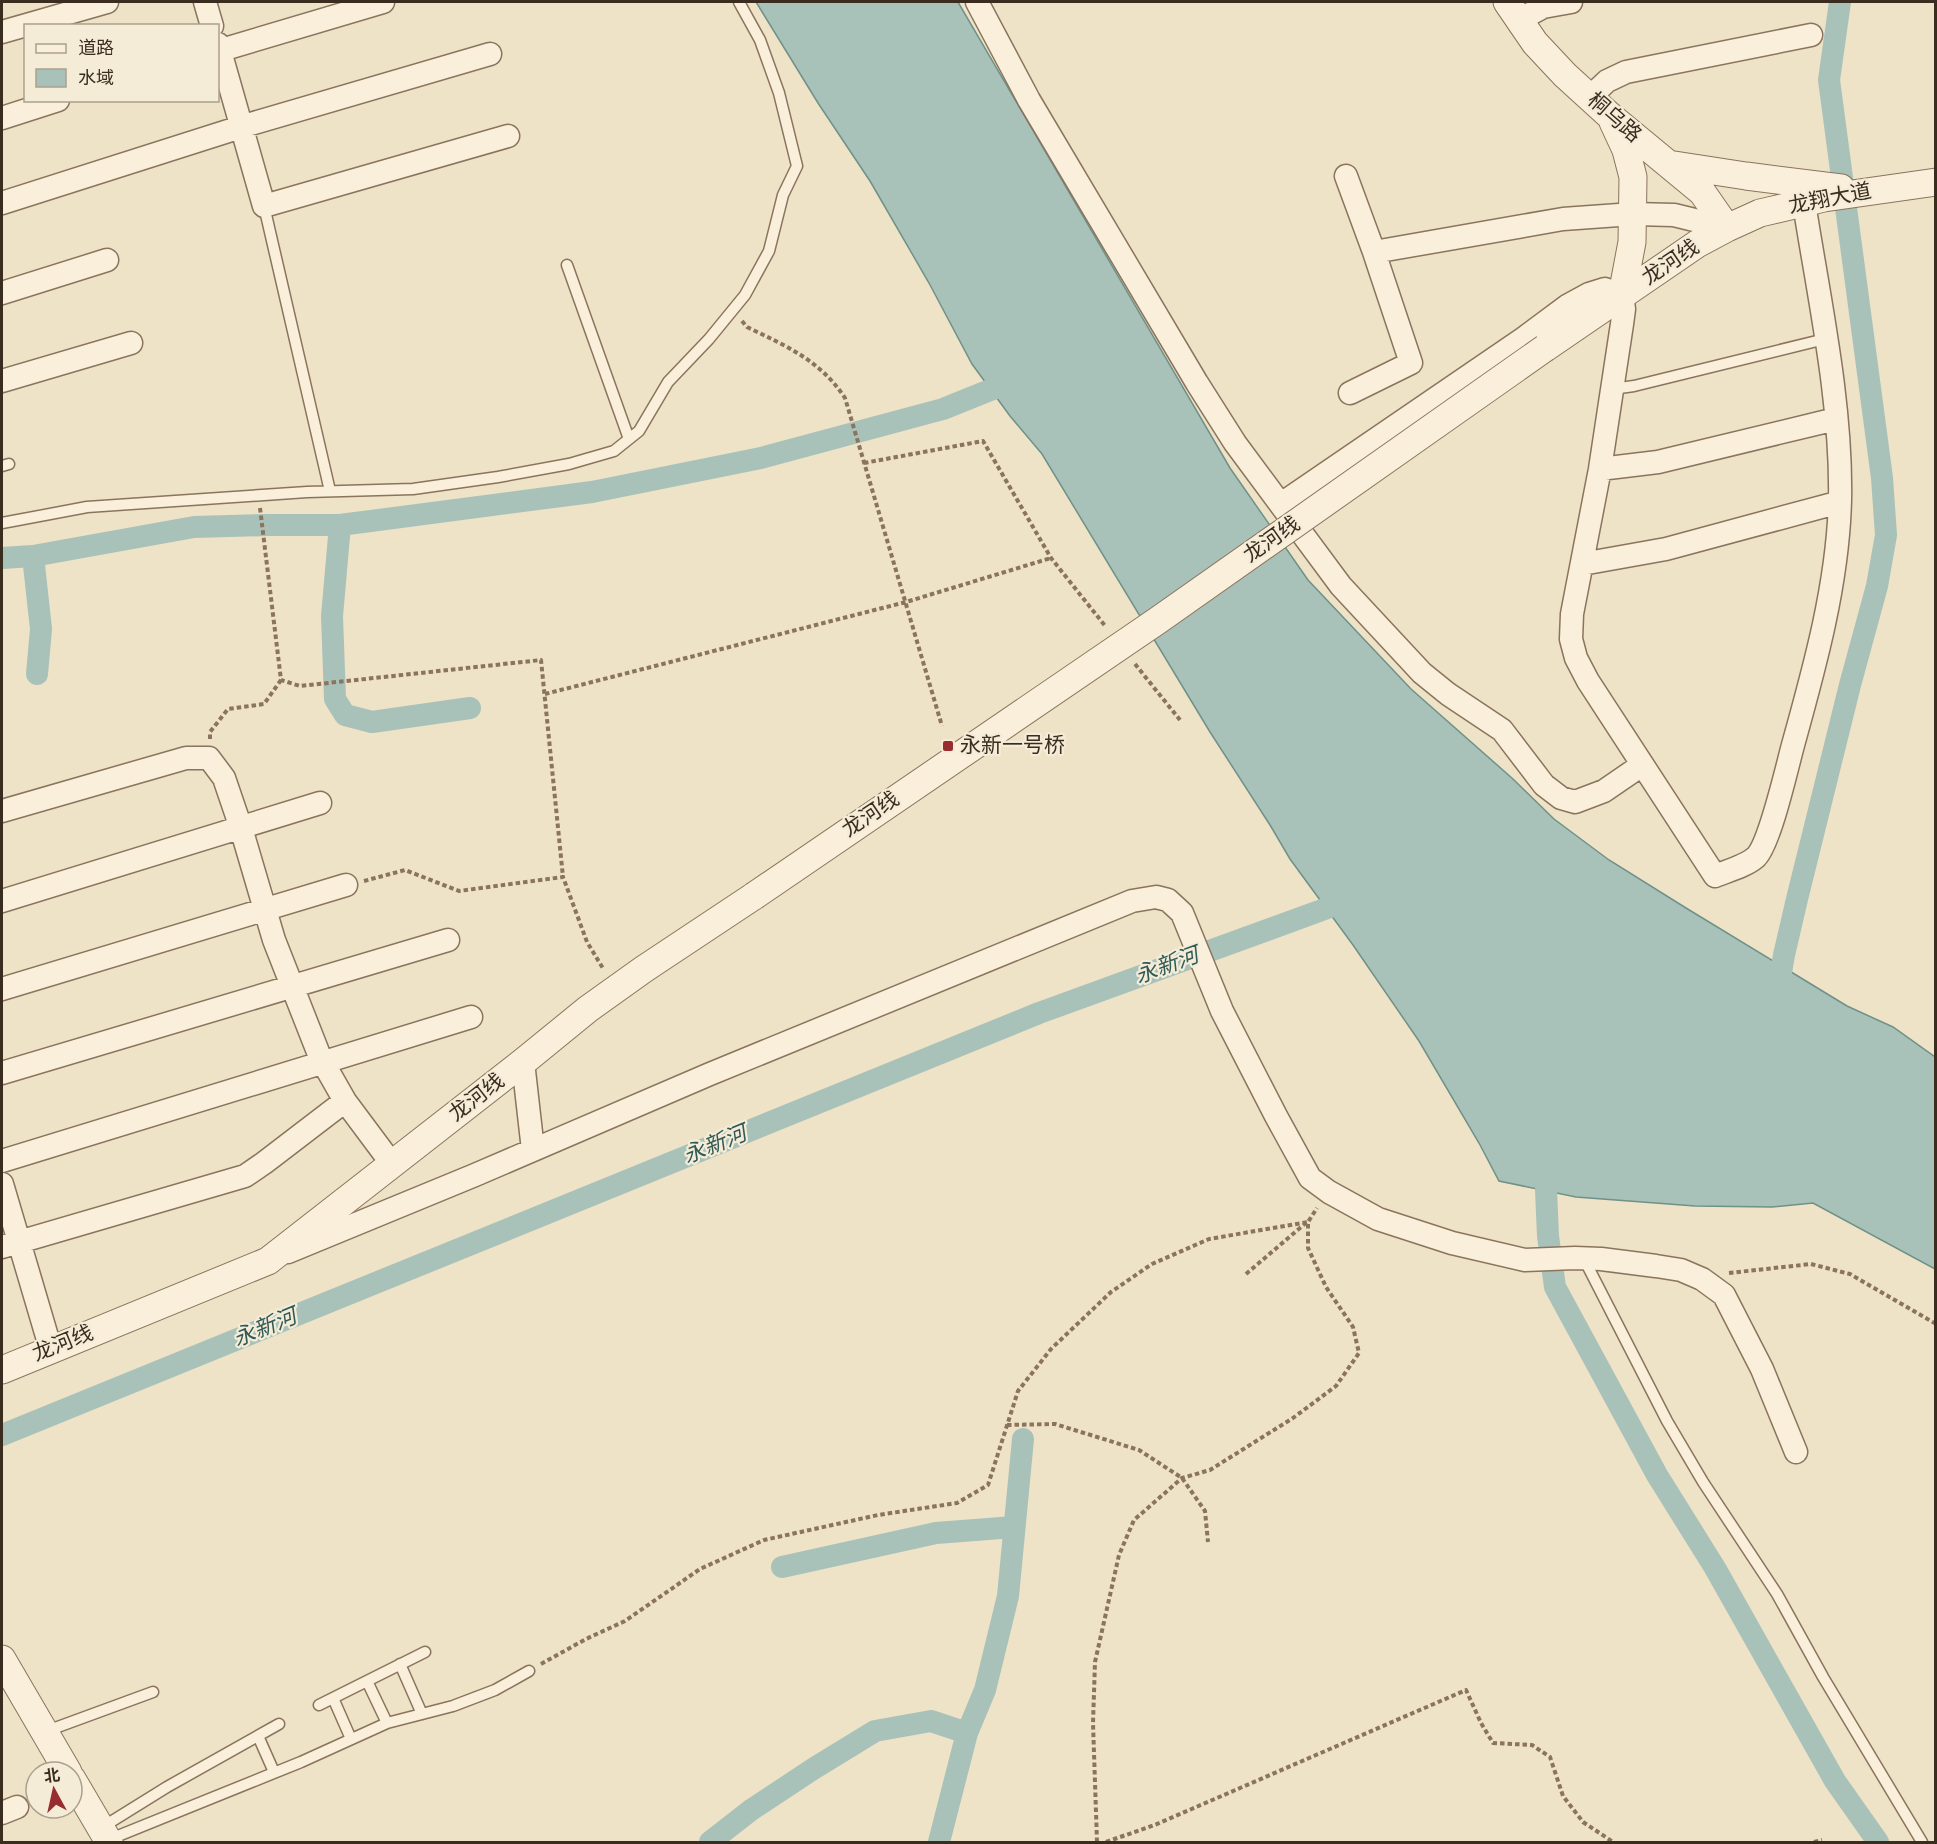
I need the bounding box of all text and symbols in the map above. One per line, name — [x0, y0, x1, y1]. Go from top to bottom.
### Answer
legend — [24, 24, 219, 102]
text: 道路 — [78, 35, 114, 62]
text: 水域 — [78, 65, 114, 92]
street label: 桐乌路 — [1580, 85, 1648, 151]
street label: 龙翔大道 — [1786, 175, 1874, 223]
street label: 龙河线 — [1636, 232, 1706, 294]
street label: 龙河线 — [1237, 509, 1307, 571]
place label: 永新一号桥 — [960, 730, 1065, 762]
marker: 永新一号桥 — [941, 739, 955, 753]
street label: 龙河线 — [836, 784, 906, 846]
water label: 永新河 — [1130, 938, 1207, 993]
street label: 龙河线 — [442, 1066, 512, 1130]
water label: 永新河 — [678, 1116, 755, 1173]
water label: 永新河 — [228, 1299, 305, 1356]
street label: 龙河线 — [28, 1317, 98, 1371]
north arrow — [24, 1760, 84, 1820]
text: 北 — [42, 1763, 62, 1789]

